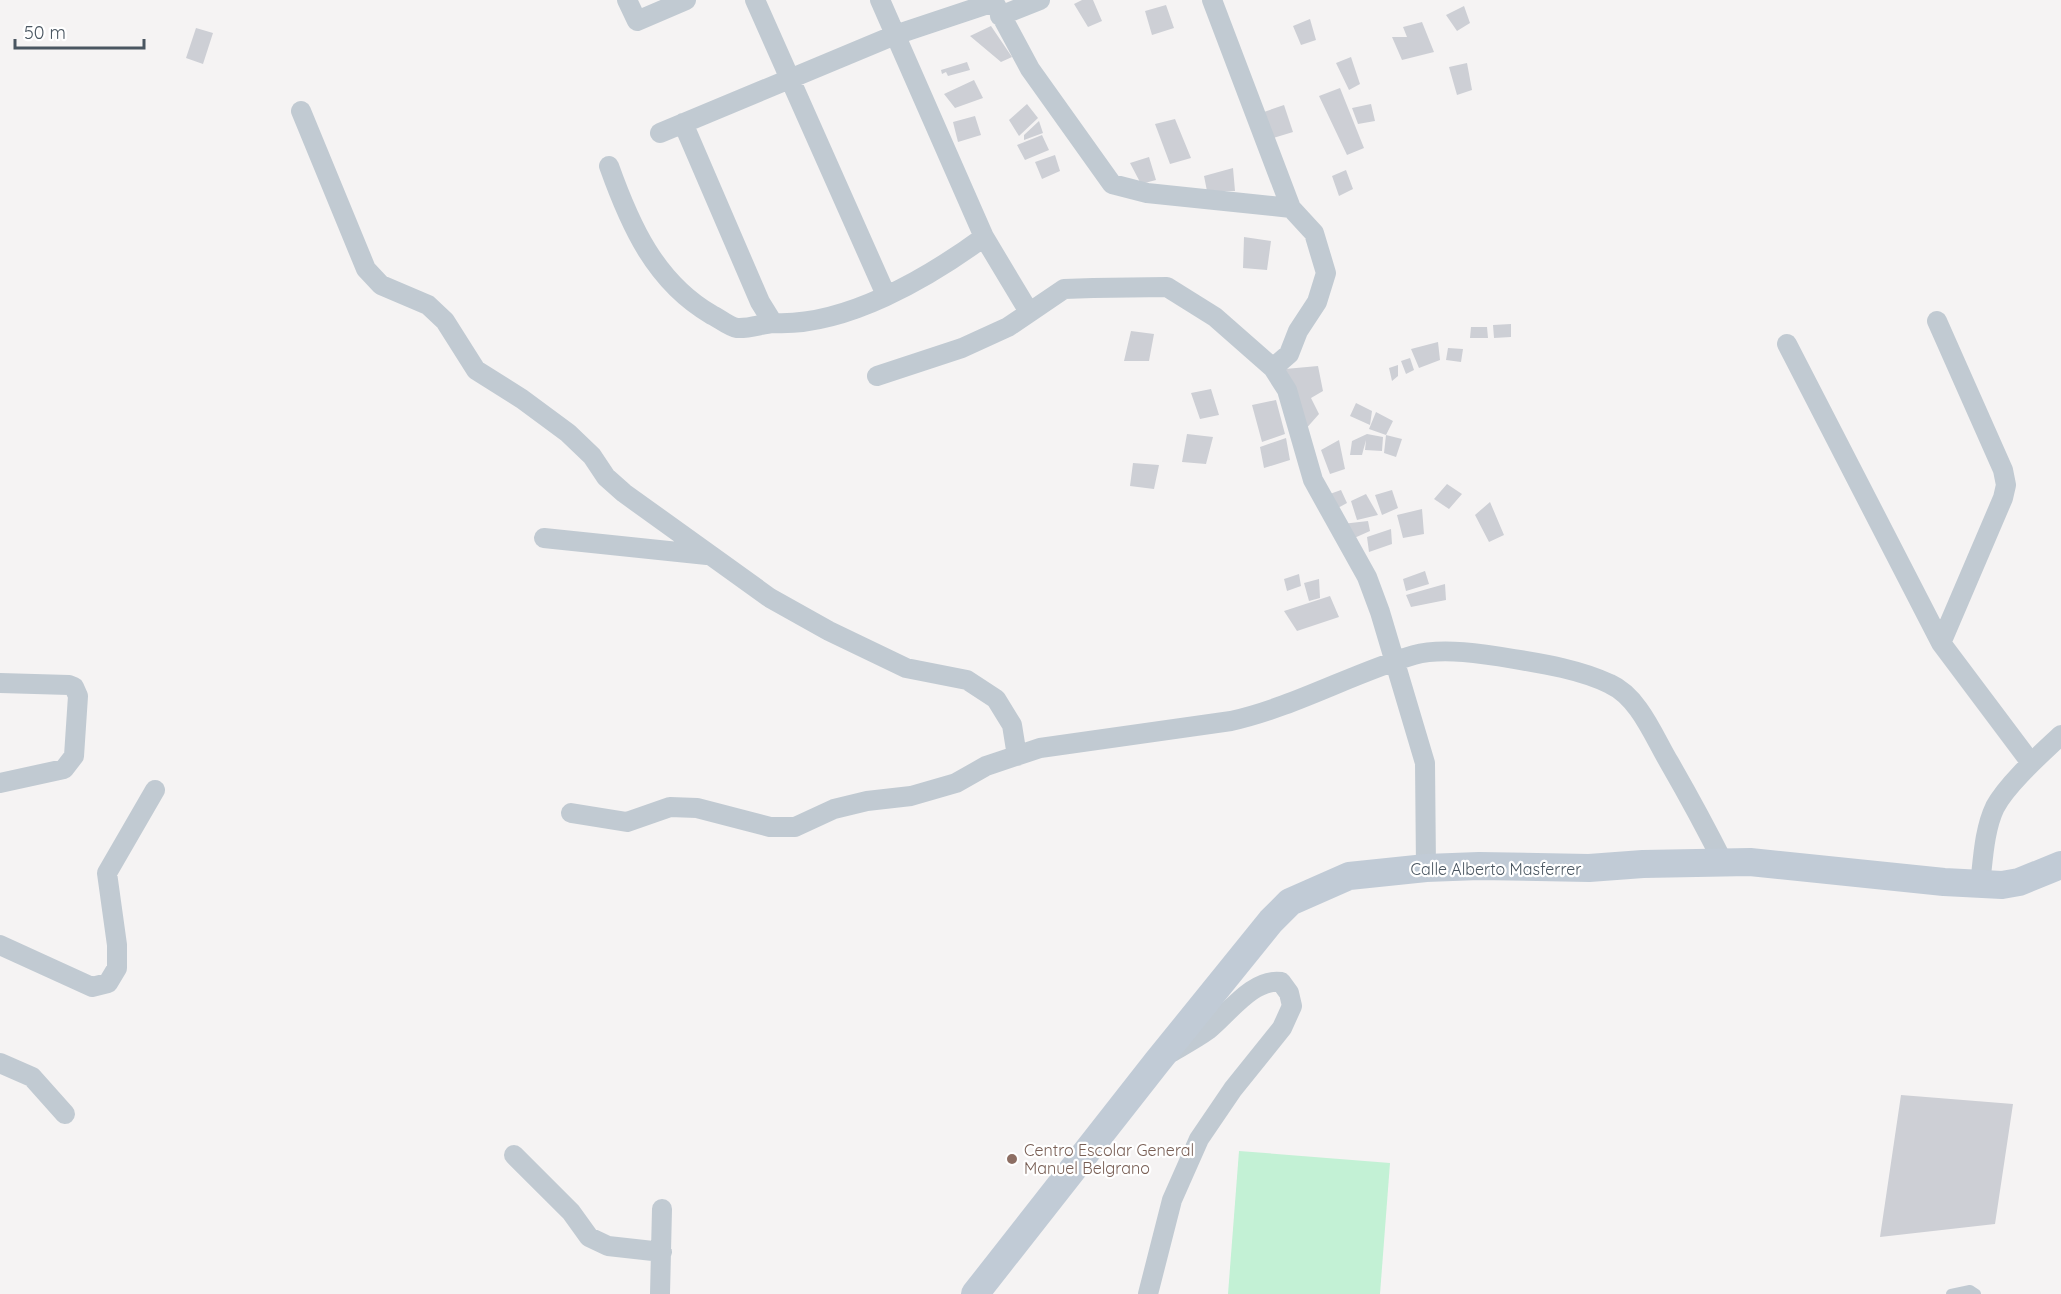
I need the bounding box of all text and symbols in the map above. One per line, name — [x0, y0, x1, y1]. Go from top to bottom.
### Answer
scale bar — [15, 12, 144, 50]
text: 50 m — [24, 21, 66, 44]
street label: Calle Alberto Masferrer — [1411, 859, 1581, 879]
place label: Centro Escolar General Manuel Belgrano — [1024, 1140, 1194, 1178]
marker: Centro Escolar General Manuel Belgrano — [1005, 1152, 1019, 1166]

